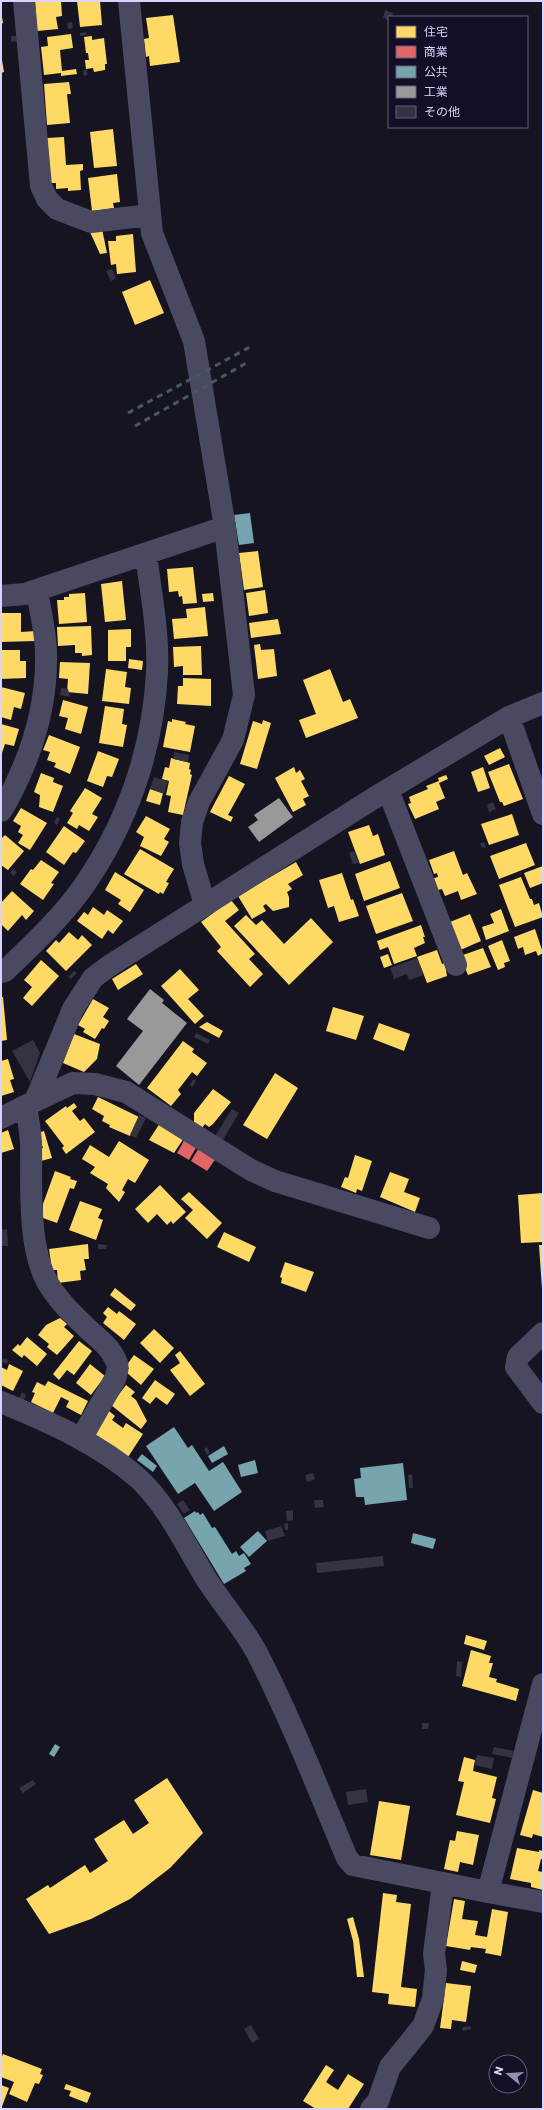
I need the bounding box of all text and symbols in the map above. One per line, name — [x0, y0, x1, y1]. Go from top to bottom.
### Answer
legend — [388, 16, 528, 128]
text: 住宅 — [424, 23, 448, 40]
text: 商業 — [424, 43, 448, 60]
text: 公共 — [424, 63, 448, 80]
text: 工業 — [424, 83, 448, 100]
text: その他 — [424, 103, 460, 120]
north arrow — [488, 2054, 528, 2094]
text: N — [490, 2064, 507, 2077]

